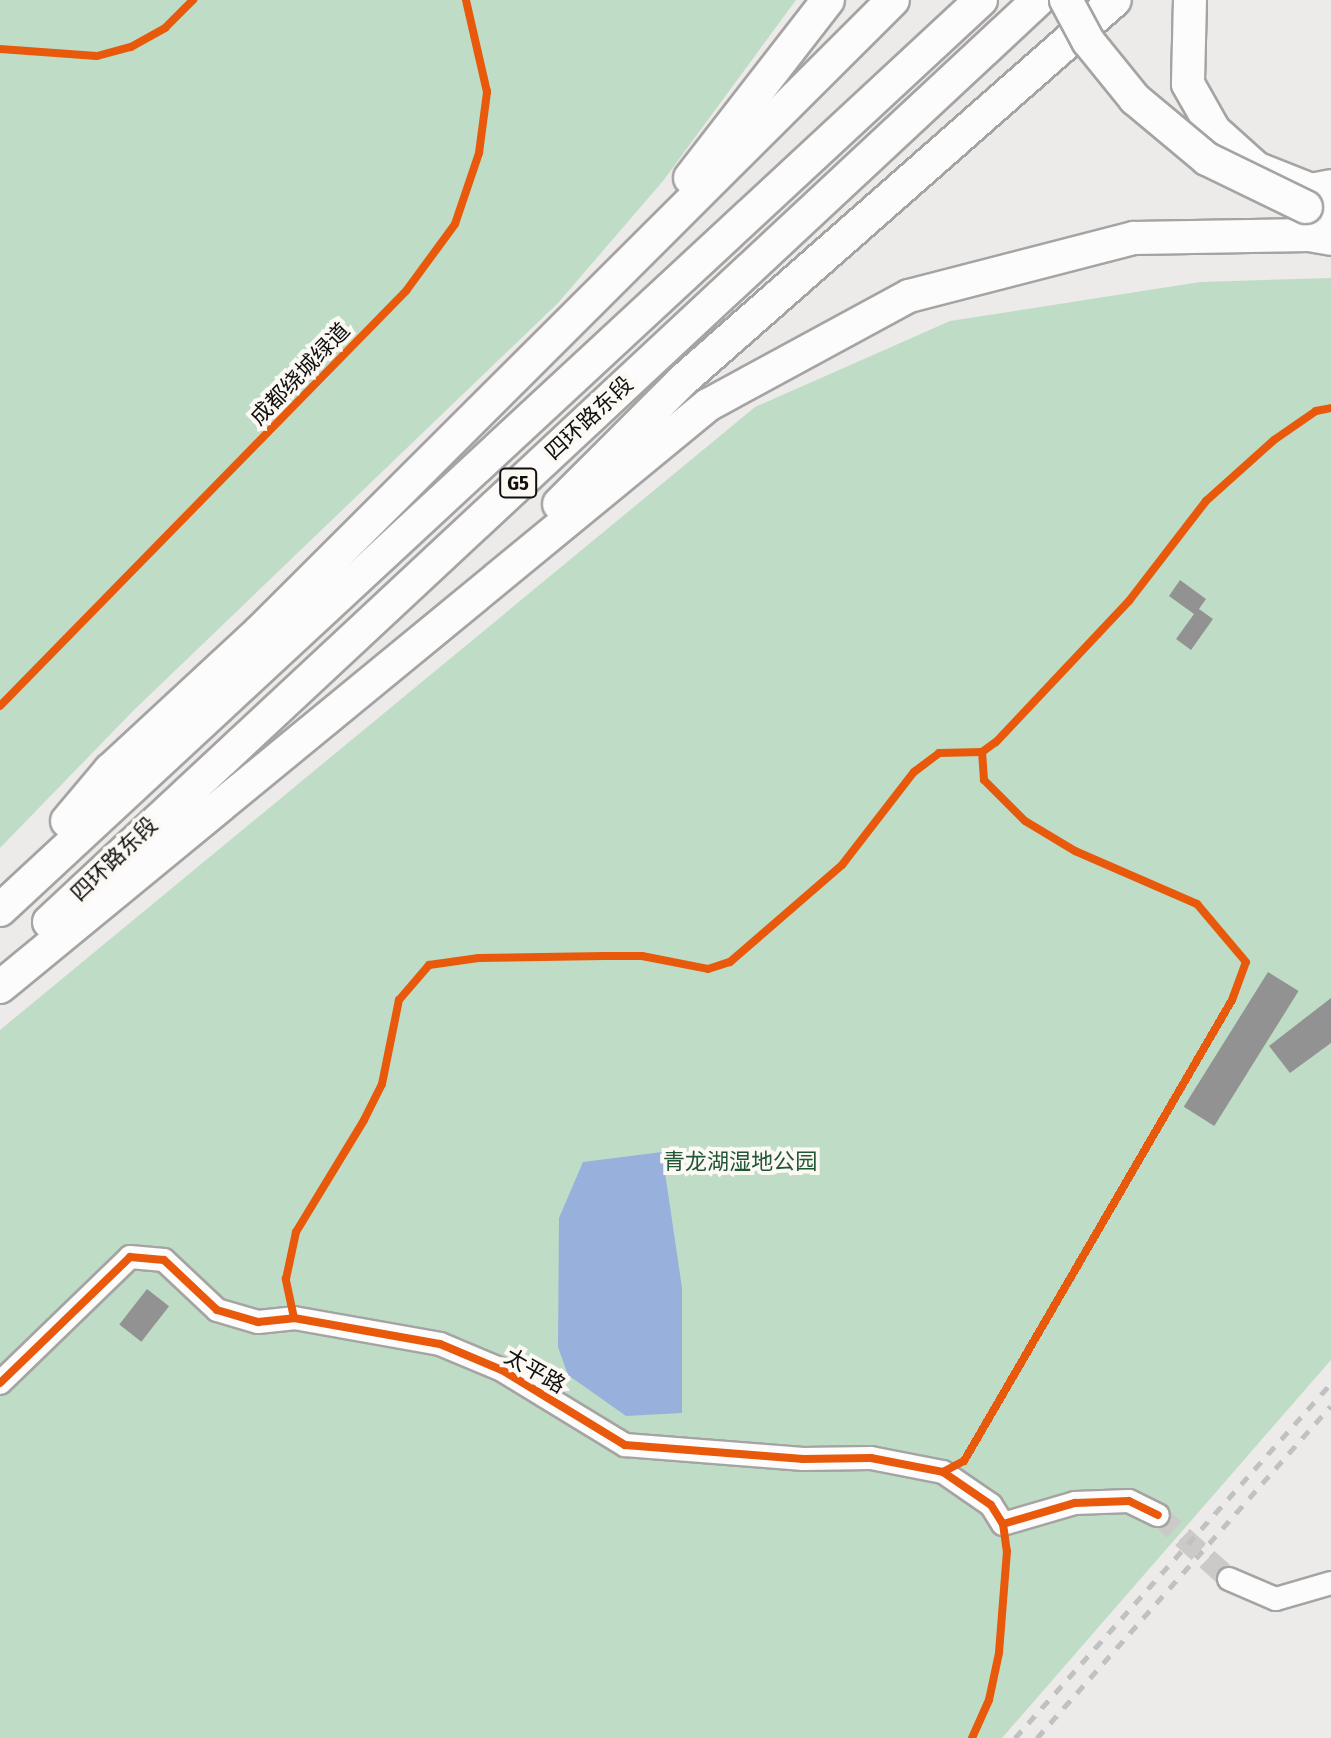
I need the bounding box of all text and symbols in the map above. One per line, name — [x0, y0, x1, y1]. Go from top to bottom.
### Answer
street label: 成都绕城绿道 — [245, 317, 355, 431]
street label: 四环路东段 — [540, 371, 638, 465]
road number: G5 — [498, 467, 538, 499]
street label: 四环路东段 — [65, 811, 163, 907]
park label: 青龙湖湿地公园 — [663, 1149, 817, 1175]
street label: 太平路 — [500, 1343, 570, 1399]

